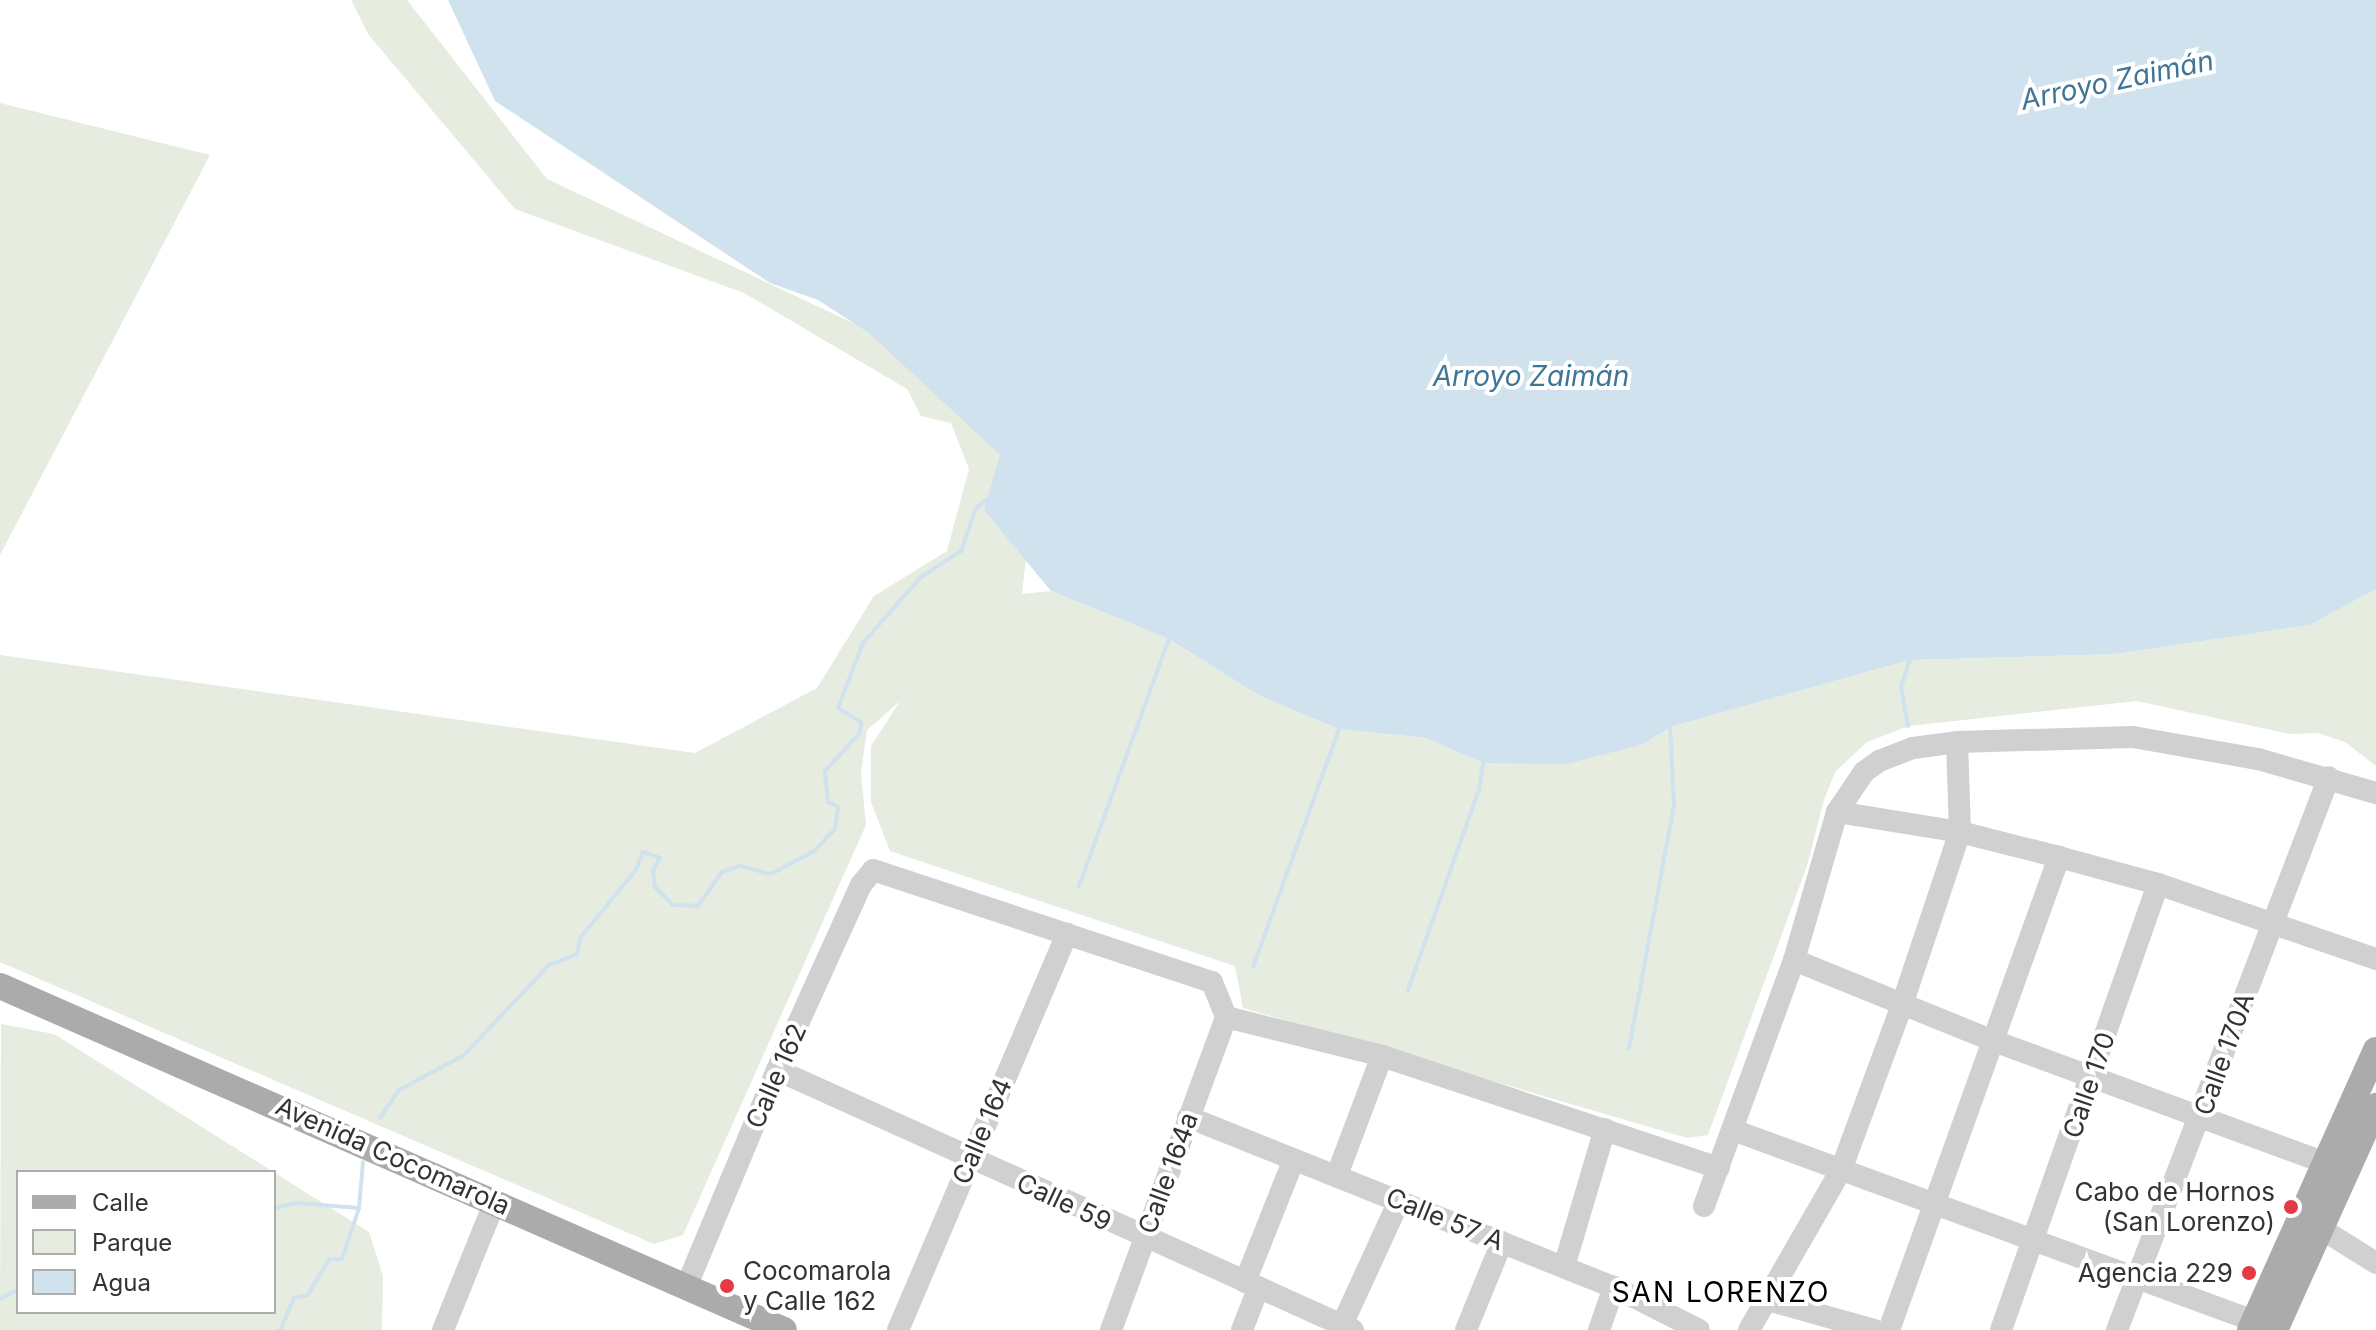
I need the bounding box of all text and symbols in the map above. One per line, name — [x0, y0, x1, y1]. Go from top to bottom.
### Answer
water label: Arroyo Zaimán — [2017, 43, 2217, 117]
water label: Arroyo Zaimán — [1433, 359, 1629, 393]
street label: Calle 170A — [2187, 989, 2261, 1119]
street label: Calle 162 — [739, 1019, 813, 1133]
street label: Calle 170 — [2056, 1028, 2122, 1142]
street label: Calle 164 — [946, 1073, 1018, 1189]
street label: Avenida Cocomarola — [271, 1090, 515, 1222]
street label: Calle 164a — [1132, 1108, 1204, 1238]
street label: Calle 59 — [1012, 1167, 1116, 1237]
legend — [16, 1170, 276, 1314]
place label: Cabo de Hornos (San Lorenzo) — [2074, 1176, 2275, 1238]
street label: Calle 57 A — [1381, 1181, 1509, 1257]
text: Calle — [92, 1188, 149, 1217]
marker: Cabo de Hornos (San Lorenzo) — [2282, 1198, 2300, 1216]
text: Parque — [92, 1228, 172, 1257]
place label: Cocomarola y Calle 162 — [743, 1255, 891, 1316]
place label: Agencia 229 — [2078, 1257, 2233, 1289]
marker: Agencia 229 — [2240, 1264, 2258, 1282]
text: Agua — [92, 1268, 151, 1297]
district label: SAN LORENZO — [1612, 1275, 1830, 1309]
marker: Cocomarola y Calle 162 — [718, 1277, 736, 1295]

